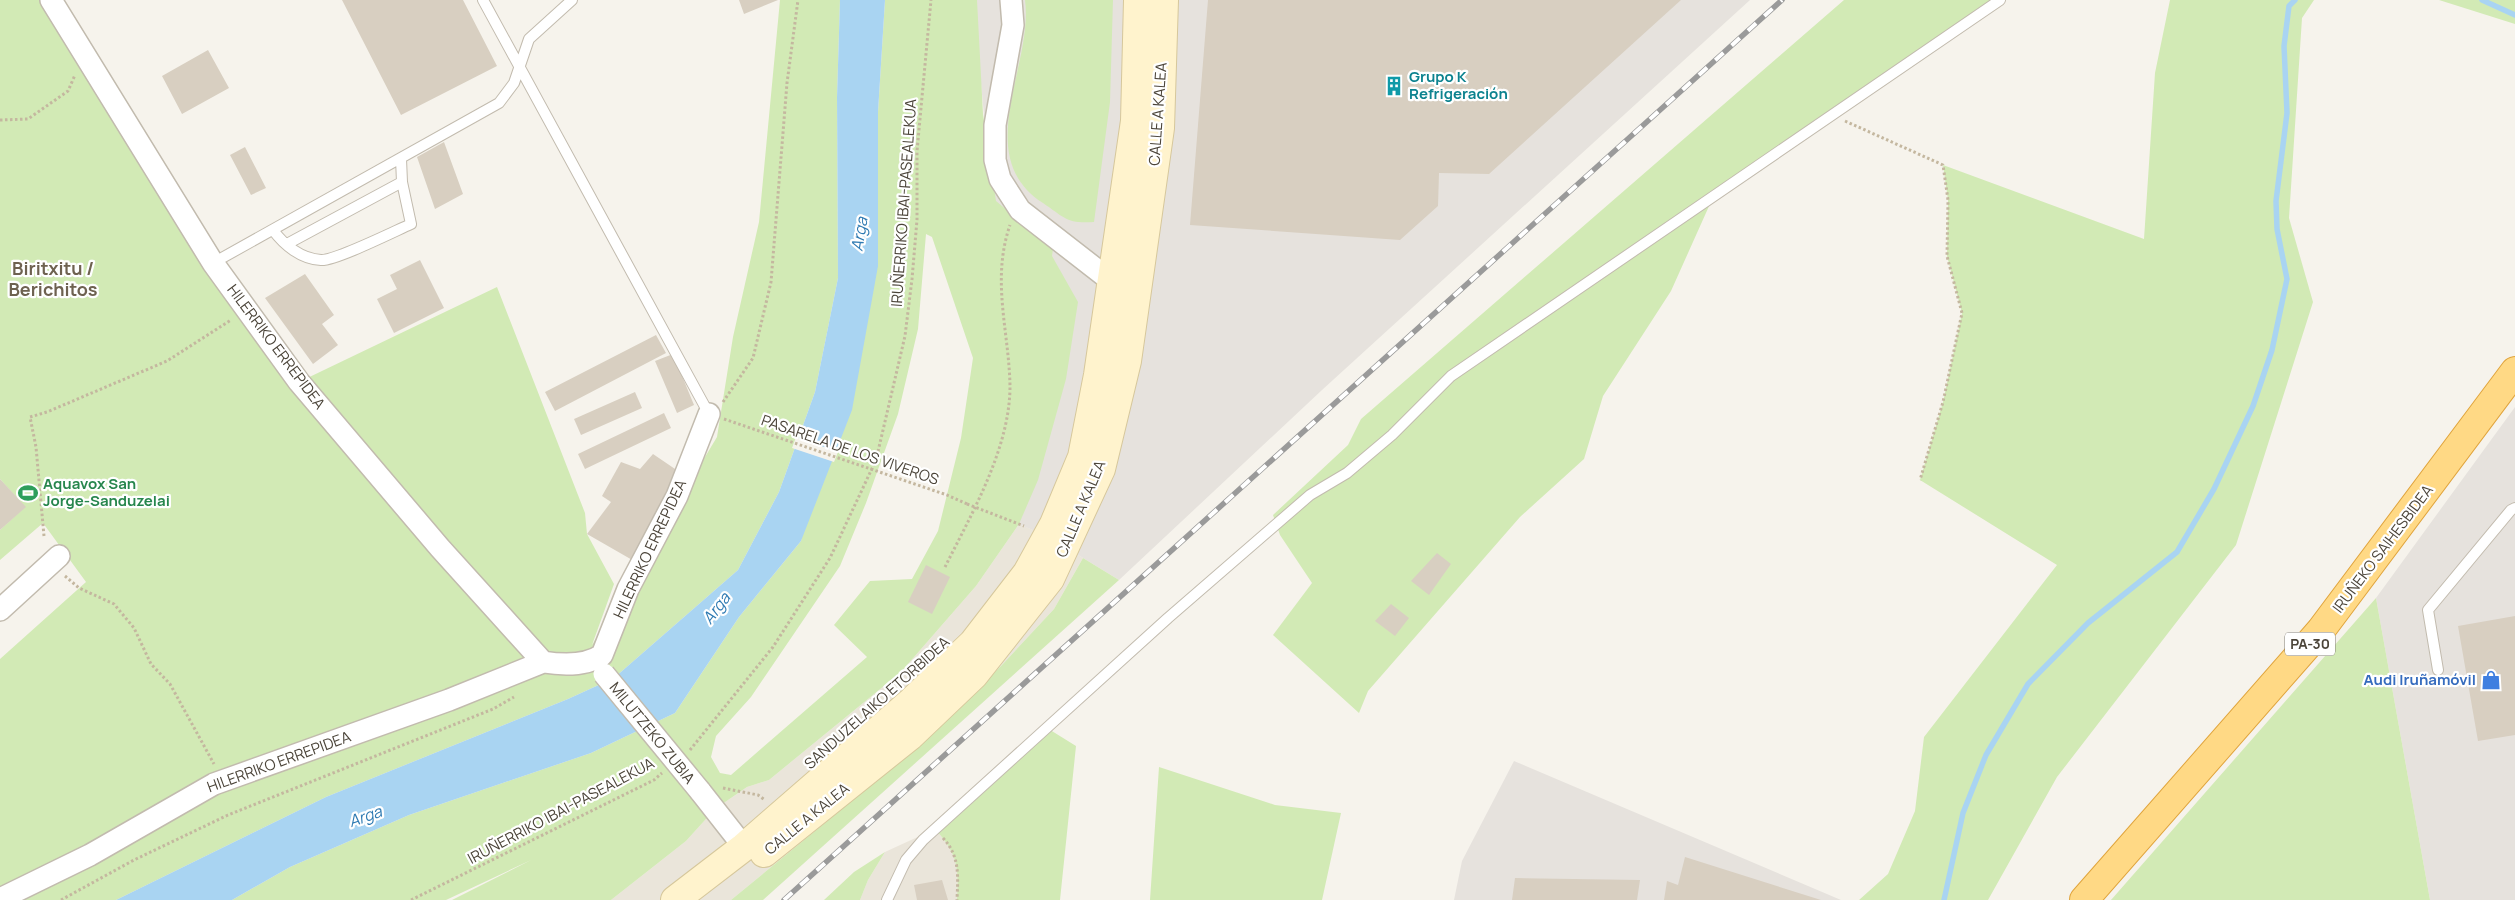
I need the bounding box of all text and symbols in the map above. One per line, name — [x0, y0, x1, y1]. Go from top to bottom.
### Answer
street label: CALLE A KALEA — [1143, 61, 1172, 166]
place label: Grupo K Refrigeración — [1409, 66, 1508, 104]
building icon: Grupo K Refrigeración — [1383, 75, 1405, 97]
street label: IRUÑERRIKO IBAI-PASEALEKUA — [886, 98, 921, 308]
water label: Arga — [845, 214, 873, 252]
district label: Biritxitu / Berichitos — [8, 256, 98, 301]
street label: HILERRIKO ERREPIDEA — [222, 280, 331, 414]
street label: PASARELA DE LOS VIVEROS — [759, 409, 942, 490]
street label: CALLE A KALEA — [1051, 457, 1111, 561]
place label: Aquavox San Jorge-Sanduzelai — [43, 473, 170, 511]
street label: HILERRIKO ERREPIDEA — [608, 475, 691, 622]
street label: IRUÑEKO SAIHESBIDEA — [2327, 480, 2438, 617]
sports icon: Aquavox San Jorge-Sanduzelai — [17, 482, 39, 504]
water label: Arga — [697, 587, 736, 628]
street label: SANDUZELAIKO ETORBIDEA — [799, 631, 954, 774]
road number: PA-30 — [2285, 633, 2335, 656]
place label: Audi Iruñamóvil — [2363, 669, 2476, 690]
shop icon: Audi Iruñamóvil — [2480, 669, 2502, 691]
street label: MILUTZEKO ZUBIA — [605, 677, 700, 788]
street label: HILERRIKO ERREPIDEA — [204, 726, 354, 797]
street label: IRUÑERRIKO IBAI-PASEALEKUA — [464, 752, 658, 869]
street label: CALLE A KALEA — [760, 778, 854, 859]
water label: Arga — [345, 800, 386, 832]

